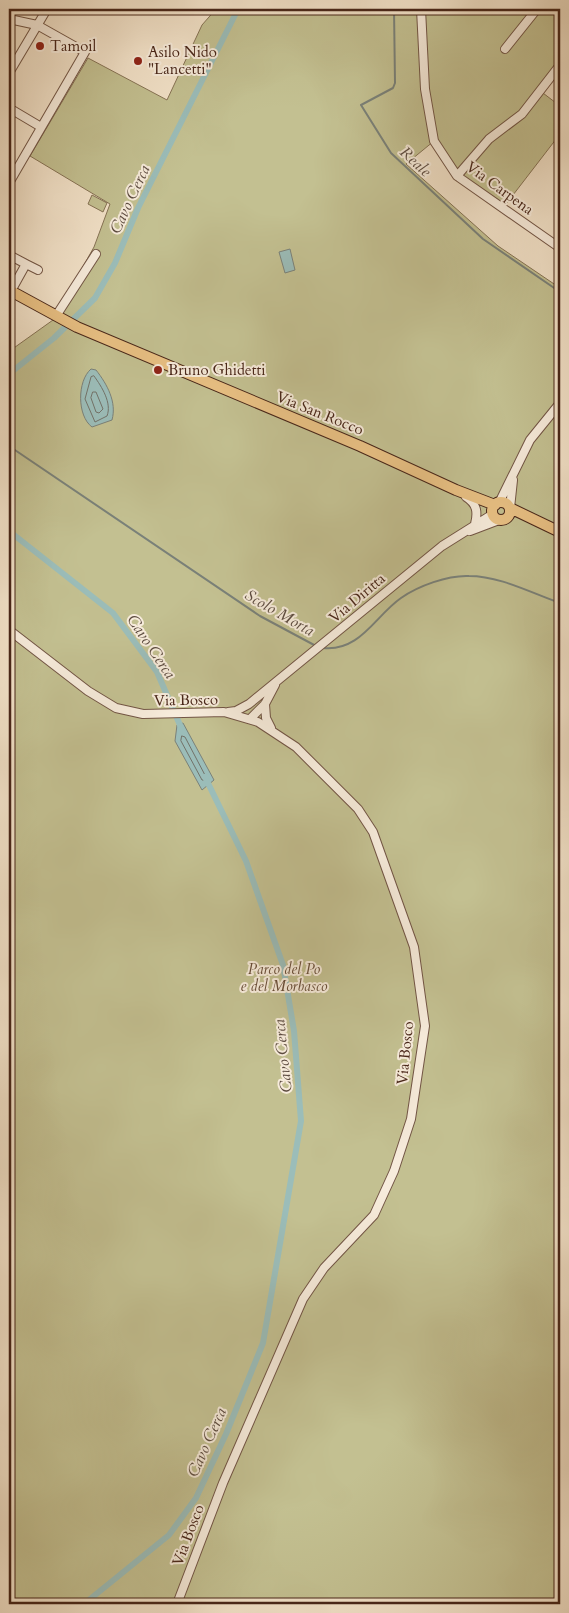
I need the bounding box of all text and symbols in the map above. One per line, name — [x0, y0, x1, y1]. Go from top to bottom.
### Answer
place label: Tamoil — [50, 36, 96, 56]
marker: Tamoil — [34, 40, 46, 52]
place label: Asilo Nido "Lancetti" — [148, 42, 217, 79]
marker: Asilo Nido "Lancetti" — [132, 55, 144, 67]
water label: Reale — [395, 142, 436, 182]
street label: Via Carpena — [462, 157, 538, 220]
water label: Cavo Cerca — [104, 161, 155, 237]
place label: Bruno Ghidetti — [168, 360, 265, 380]
marker: Bruno Ghidetti — [152, 364, 164, 376]
street label: Via San Rocco — [273, 386, 367, 440]
street label: Via Diritta — [325, 568, 390, 627]
water label: Scolo Morta — [241, 584, 318, 642]
water label: Cavo Cerca — [122, 610, 181, 683]
street label: Via Bosco — [154, 689, 218, 711]
park label: Parco del Po e del Morbasco — [241, 959, 327, 996]
water label: Cavo Cerca — [268, 1018, 298, 1094]
street label: Via Bosco — [392, 1020, 418, 1086]
water label: Cavo Cerca — [182, 1404, 232, 1480]
street label: Via Bosco — [167, 1502, 209, 1568]

